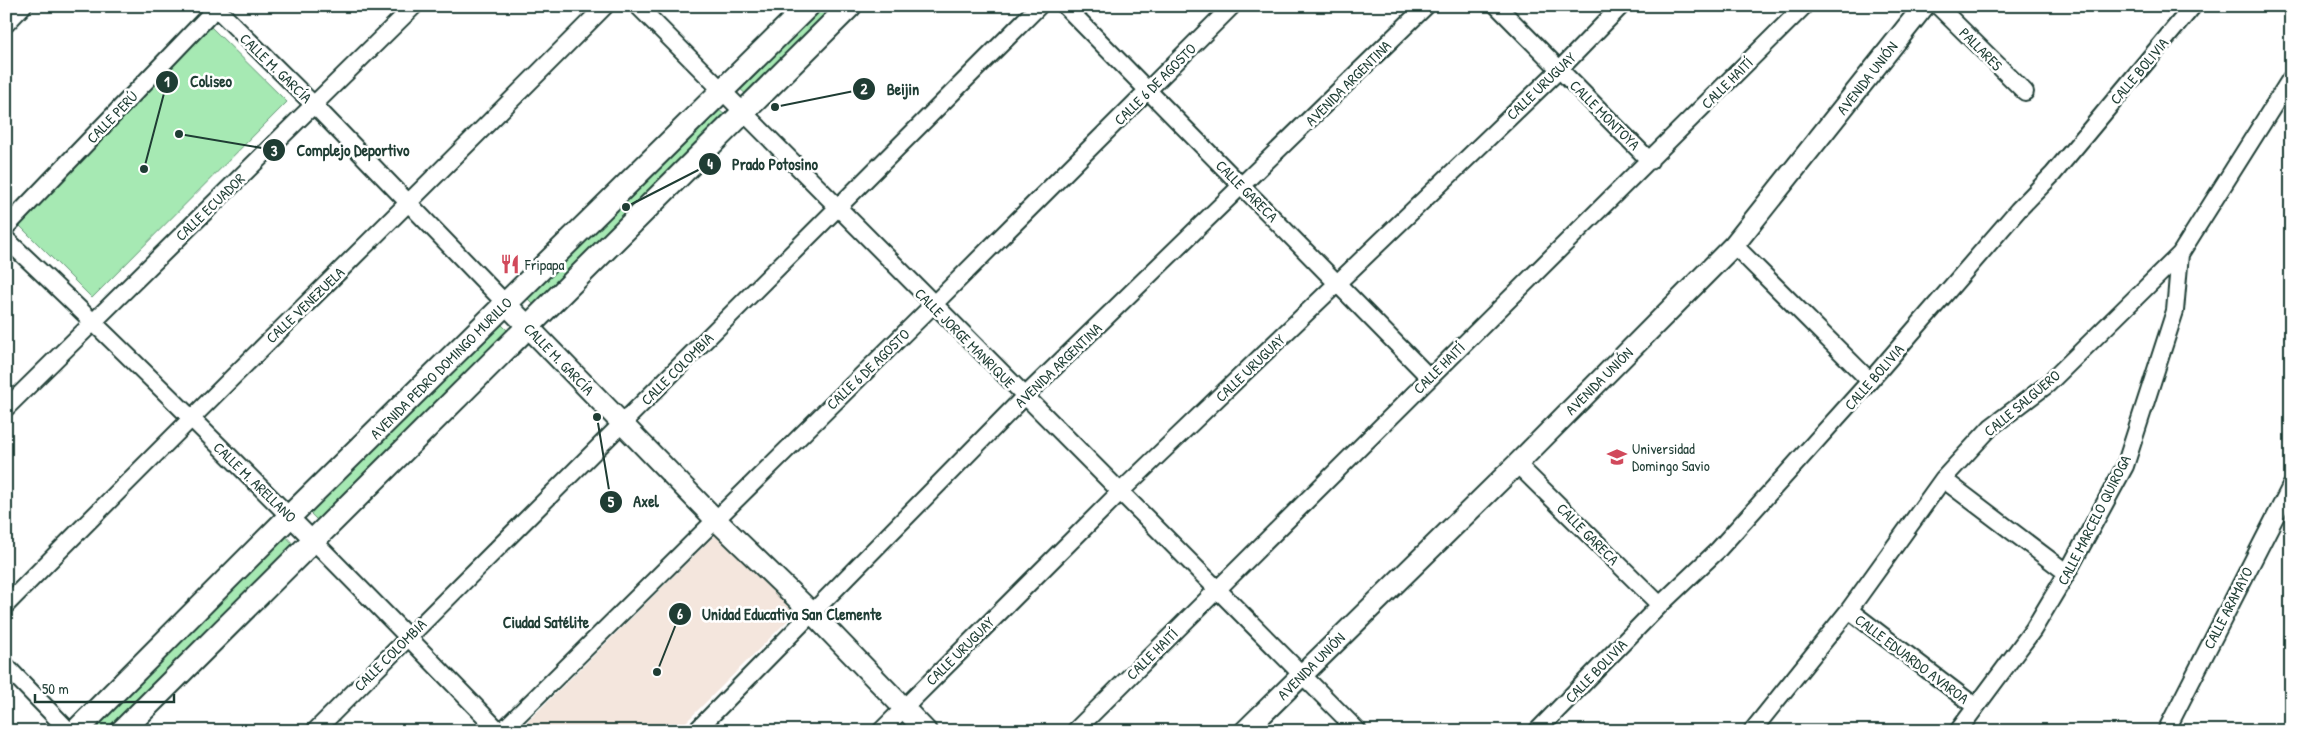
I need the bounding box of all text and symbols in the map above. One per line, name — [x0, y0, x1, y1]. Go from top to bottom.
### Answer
street label: PALLARES — [1955, 23, 2007, 75]
street label: CALLE M. GARCÍA — [235, 28, 317, 108]
street label: CALLE BOLIVIA — [2105, 33, 2174, 109]
street label: AVENIDA ARGENTINA — [1300, 35, 1396, 131]
street label: AVENIDA UNIÓN — [1832, 37, 1902, 119]
street label: CALLE 6 DE AGOSTO — [1109, 38, 1201, 130]
street label: CALLE URUGUAY — [1502, 47, 1581, 125]
street label: CALLE HAITÍ — [1697, 53, 1757, 113]
callout: Coliseo — [155, 66, 242, 97]
text: Coliseo — [190, 70, 233, 92]
text: 1 — [164, 71, 170, 92]
callout: Beijin — [851, 74, 929, 105]
street label: CALLE MONTOYA — [1565, 75, 1645, 155]
text: 2 — [860, 78, 868, 99]
text: Beijin — [887, 78, 919, 100]
street label: CALLE PERÚ — [82, 86, 142, 148]
callout: Complejo Deportivo — [261, 135, 419, 166]
text: Complejo Deportivo — [297, 139, 410, 162]
text: 3 — [271, 140, 278, 161]
callout: Prado Potosino — [697, 149, 828, 180]
text: 4 — [707, 153, 713, 174]
text: Prado Potosino — [732, 153, 819, 175]
street label: CALLE GARECA — [1211, 155, 1283, 227]
street label: CALLE ECUADOR — [171, 168, 250, 246]
restaurant icon: Fripapa — [499, 253, 521, 275]
place label: Fripapa — [524, 254, 564, 275]
street label: CALLE VENEZUELA — [261, 262, 349, 348]
street label: CALLE JORGE MANRIQUE — [910, 283, 1020, 393]
street label: AVENIDA PEDRO DOMINGO MURILLO — [365, 292, 517, 444]
street label: CALLE M. GARCÍA — [519, 318, 599, 400]
street label: AVENIDA ARGENTINA — [1010, 318, 1107, 412]
street label: CALLE 6 DE AGOSTO — [822, 324, 914, 414]
street label: CALLE COLOMBIA — [636, 328, 718, 410]
street label: CALLE URUGUAY — [1211, 329, 1290, 407]
street label: CALLE HAITÍ — [1409, 338, 1469, 398]
street label: CALLE BOLIVIA — [1839, 339, 1909, 414]
street label: AVENIDA UNIÓN — [1561, 343, 1637, 419]
street label: CALLE SALGUERO — [1979, 365, 2065, 441]
street label: CALLE M. ARELLANO — [209, 437, 301, 527]
place label: Universidad Domingo Savio — [1632, 438, 1710, 476]
school or university icon: Universidad Domingo Savio — [1606, 446, 1628, 468]
street label: CALLE MARCELO QUIROGA — [2052, 451, 2136, 589]
callout: Axel — [598, 486, 669, 517]
text: Axel — [633, 490, 660, 512]
text: 5 — [608, 491, 615, 512]
street label: CALLE GARECA — [1552, 498, 1624, 570]
street label: CALLE ARAMAYO — [2198, 563, 2258, 653]
callout: Unidad Educativa San Clemente — [667, 598, 892, 629]
text: 6 — [677, 603, 683, 624]
text: Unidad Educativa San Clemente — [702, 603, 883, 625]
street label: CALLE EDUARDO AVAROA — [1851, 609, 1974, 709]
district label: Ciudad Satélite — [503, 611, 590, 633]
street label: CALLE URUGUAY — [921, 612, 999, 690]
street label: CALLE COLOMBIA — [349, 614, 431, 696]
street label: CALLE HAITÍ — [1122, 624, 1182, 684]
street label: AVENIDA UNIÓN — [1273, 628, 1349, 704]
street label: CALLE BOLIVIA — [1560, 634, 1632, 707]
scale bar — [35, 672, 174, 704]
text: 50 m — [42, 678, 69, 699]

